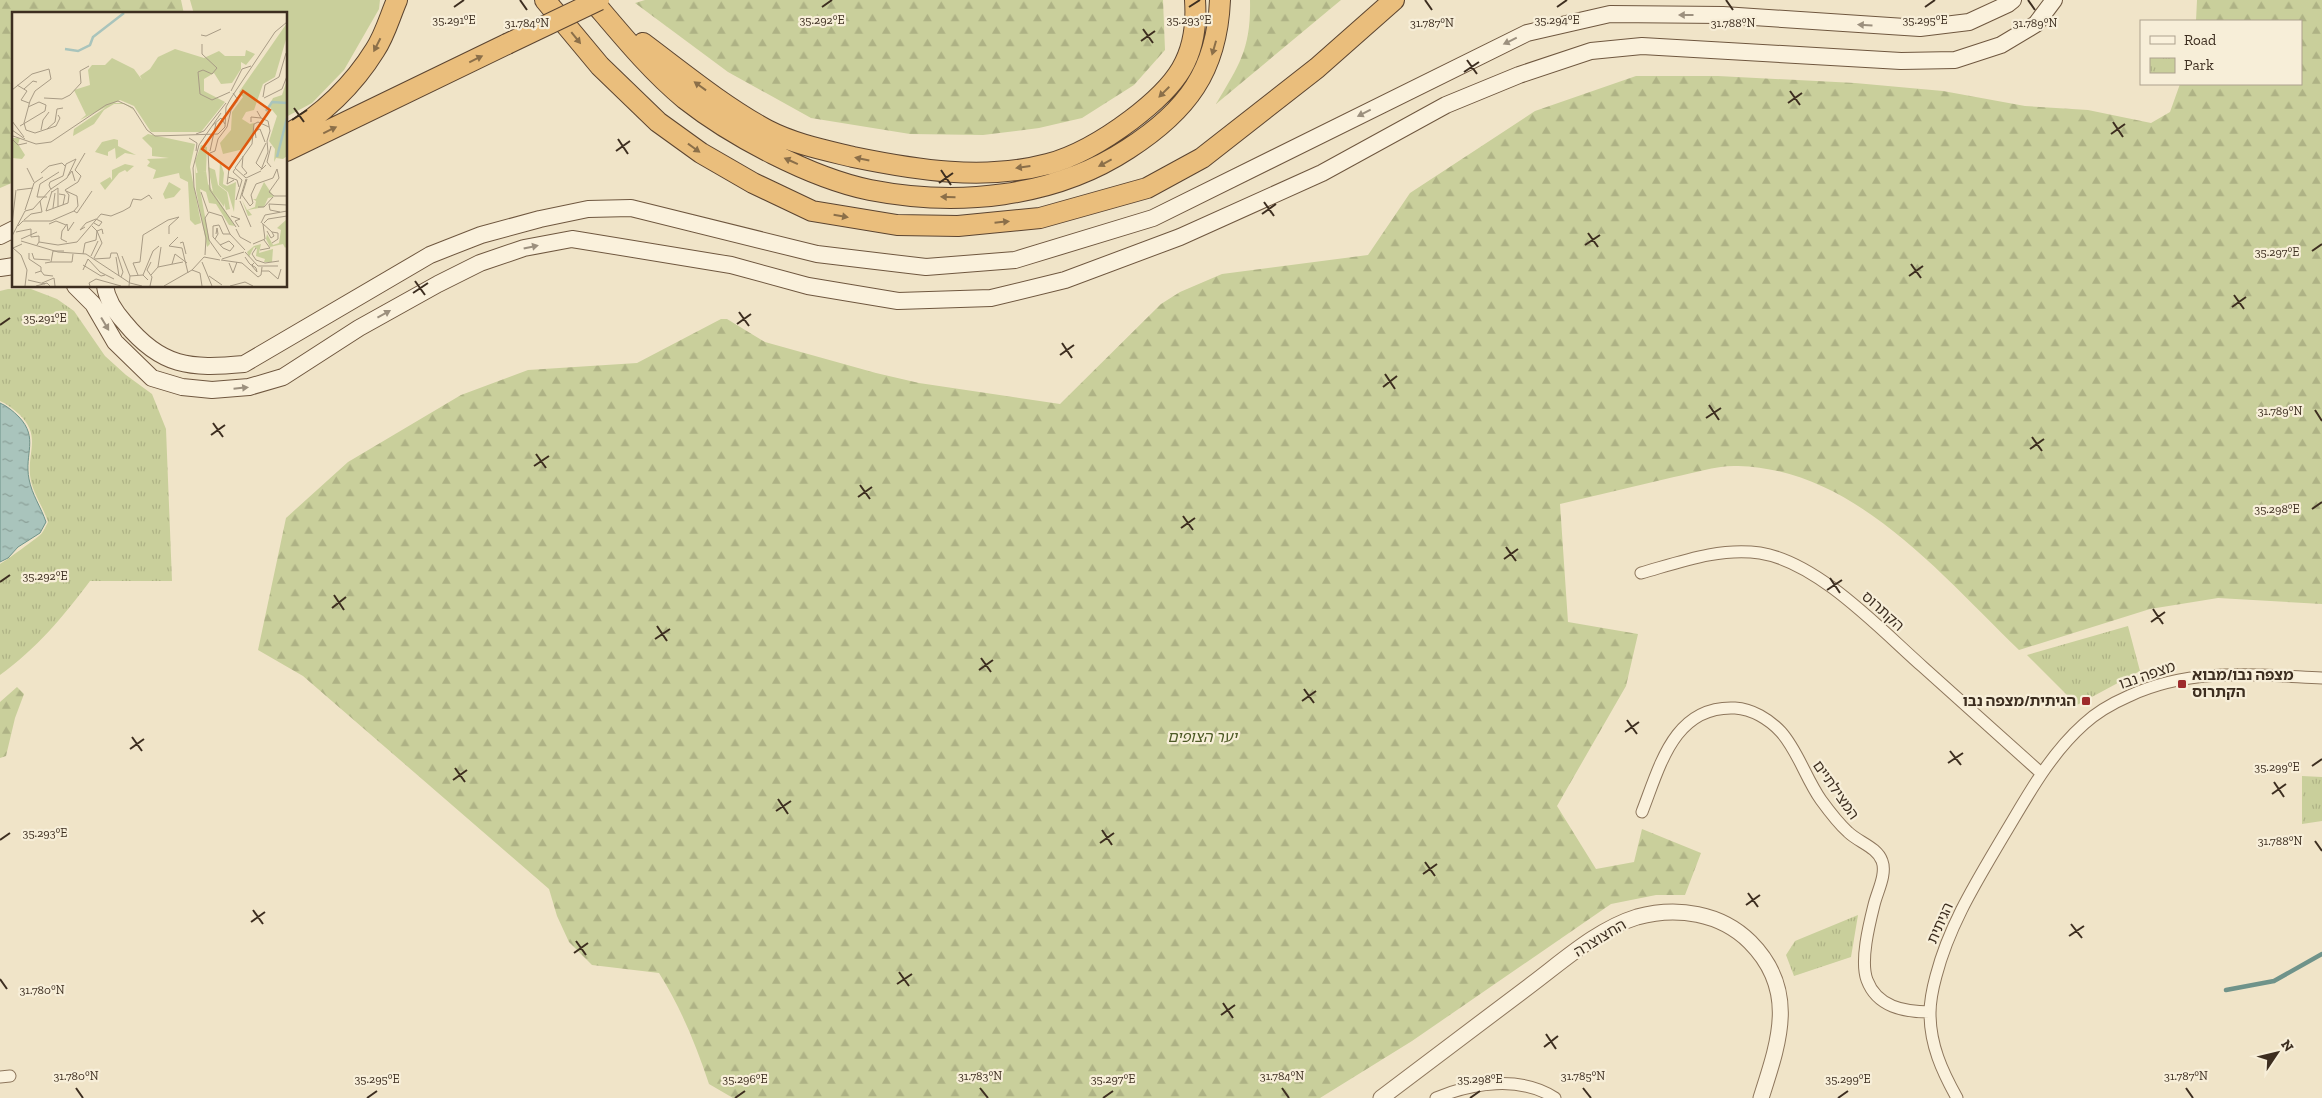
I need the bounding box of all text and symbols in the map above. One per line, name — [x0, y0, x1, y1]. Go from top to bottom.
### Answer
one-way arrow — [1678, 11, 1694, 19]
inset map — [12, 12, 288, 288]
text: 35.291°E — [432, 13, 476, 27]
text: 35.292°E — [799, 13, 845, 27]
text: 35.293°E — [1167, 13, 1211, 27]
text: 35.294°E — [1534, 13, 1580, 27]
text: 35.295°E — [1902, 13, 1948, 27]
text: 31.784°N — [505, 16, 549, 30]
text: 31.787°N — [1410, 16, 1454, 30]
text: 31.788°N — [1711, 16, 1755, 30]
text: 31.789°N — [2013, 16, 2057, 30]
one-way arrow — [1857, 20, 1873, 28]
legend — [2140, 20, 2302, 85]
one-way arrow — [570, 31, 582, 43]
text: Road — [2184, 31, 2217, 49]
one-way arrow — [373, 37, 381, 52]
one-way arrow — [1503, 38, 1517, 46]
one-way arrow — [1209, 41, 1217, 56]
one-way arrow — [469, 54, 483, 62]
text: Park — [2184, 56, 2214, 74]
one-way arrow — [693, 81, 707, 91]
one-way arrow — [1158, 86, 1170, 98]
one-way arrow — [1357, 109, 1371, 117]
one-way arrow — [323, 126, 337, 134]
one-way arrow — [687, 143, 701, 153]
one-way arrow — [855, 155, 870, 163]
one-way arrow — [784, 157, 798, 165]
one-way arrow — [1098, 159, 1112, 167]
one-way arrow — [1015, 164, 1031, 172]
one-way arrow — [940, 192, 956, 200]
one-way arrow — [833, 212, 849, 220]
one-way arrow — [994, 218, 1010, 226]
one-way arrow — [524, 243, 539, 251]
text: 35.297°E — [2255, 245, 2299, 259]
one-way arrow — [377, 310, 391, 319]
text: 35.291°E — [23, 311, 67, 325]
one-way arrow — [100, 318, 109, 331]
one-way arrow — [233, 384, 249, 392]
text: 31.789°N — [2258, 404, 2302, 418]
text: 35.298°E — [2254, 502, 2300, 516]
text: 35.292°E — [22, 569, 68, 583]
street label: הקתרוס — [1858, 587, 1908, 635]
street label: מצפה נבו — [2116, 657, 2178, 693]
place label: מצפה נבו/מבוא הקתרוס — [2192, 666, 2294, 701]
marker: מצפה נבו/מבוא הקתרוס — [2176, 678, 2188, 690]
place label: הגיתית/מצפה נבו — [1963, 692, 2076, 710]
marker: הגיתית/מצפה נבו — [2080, 695, 2092, 707]
park label: יער הצופים — [1167, 728, 1238, 746]
street label: המצילתיים — [1809, 757, 1863, 823]
text: 35.299°E — [2254, 760, 2300, 774]
text: 35.293°E — [23, 826, 67, 840]
text: 31.788°N — [2258, 834, 2302, 848]
street label: הגיתית — [1923, 900, 1957, 946]
street label: החצוצרה — [1571, 915, 1629, 961]
text: 31.780°N — [19, 983, 65, 997]
north arrow — [2252, 1028, 2302, 1078]
text: N — [2277, 1037, 2297, 1055]
text: 31.780°N — [53, 1069, 99, 1083]
text: 31.783°N — [958, 1069, 1002, 1083]
text: 31.784°N — [1260, 1069, 1304, 1083]
text: 31.785°N — [1561, 1069, 1605, 1083]
text: 31.787°N — [2164, 1069, 2208, 1083]
text: 35.295°E — [354, 1072, 400, 1086]
text: 35.296°E — [722, 1072, 768, 1086]
text: 35.297°E — [1091, 1072, 1135, 1086]
text: 35.298°E — [1457, 1072, 1503, 1086]
text: 35.299°E — [1825, 1072, 1871, 1086]

